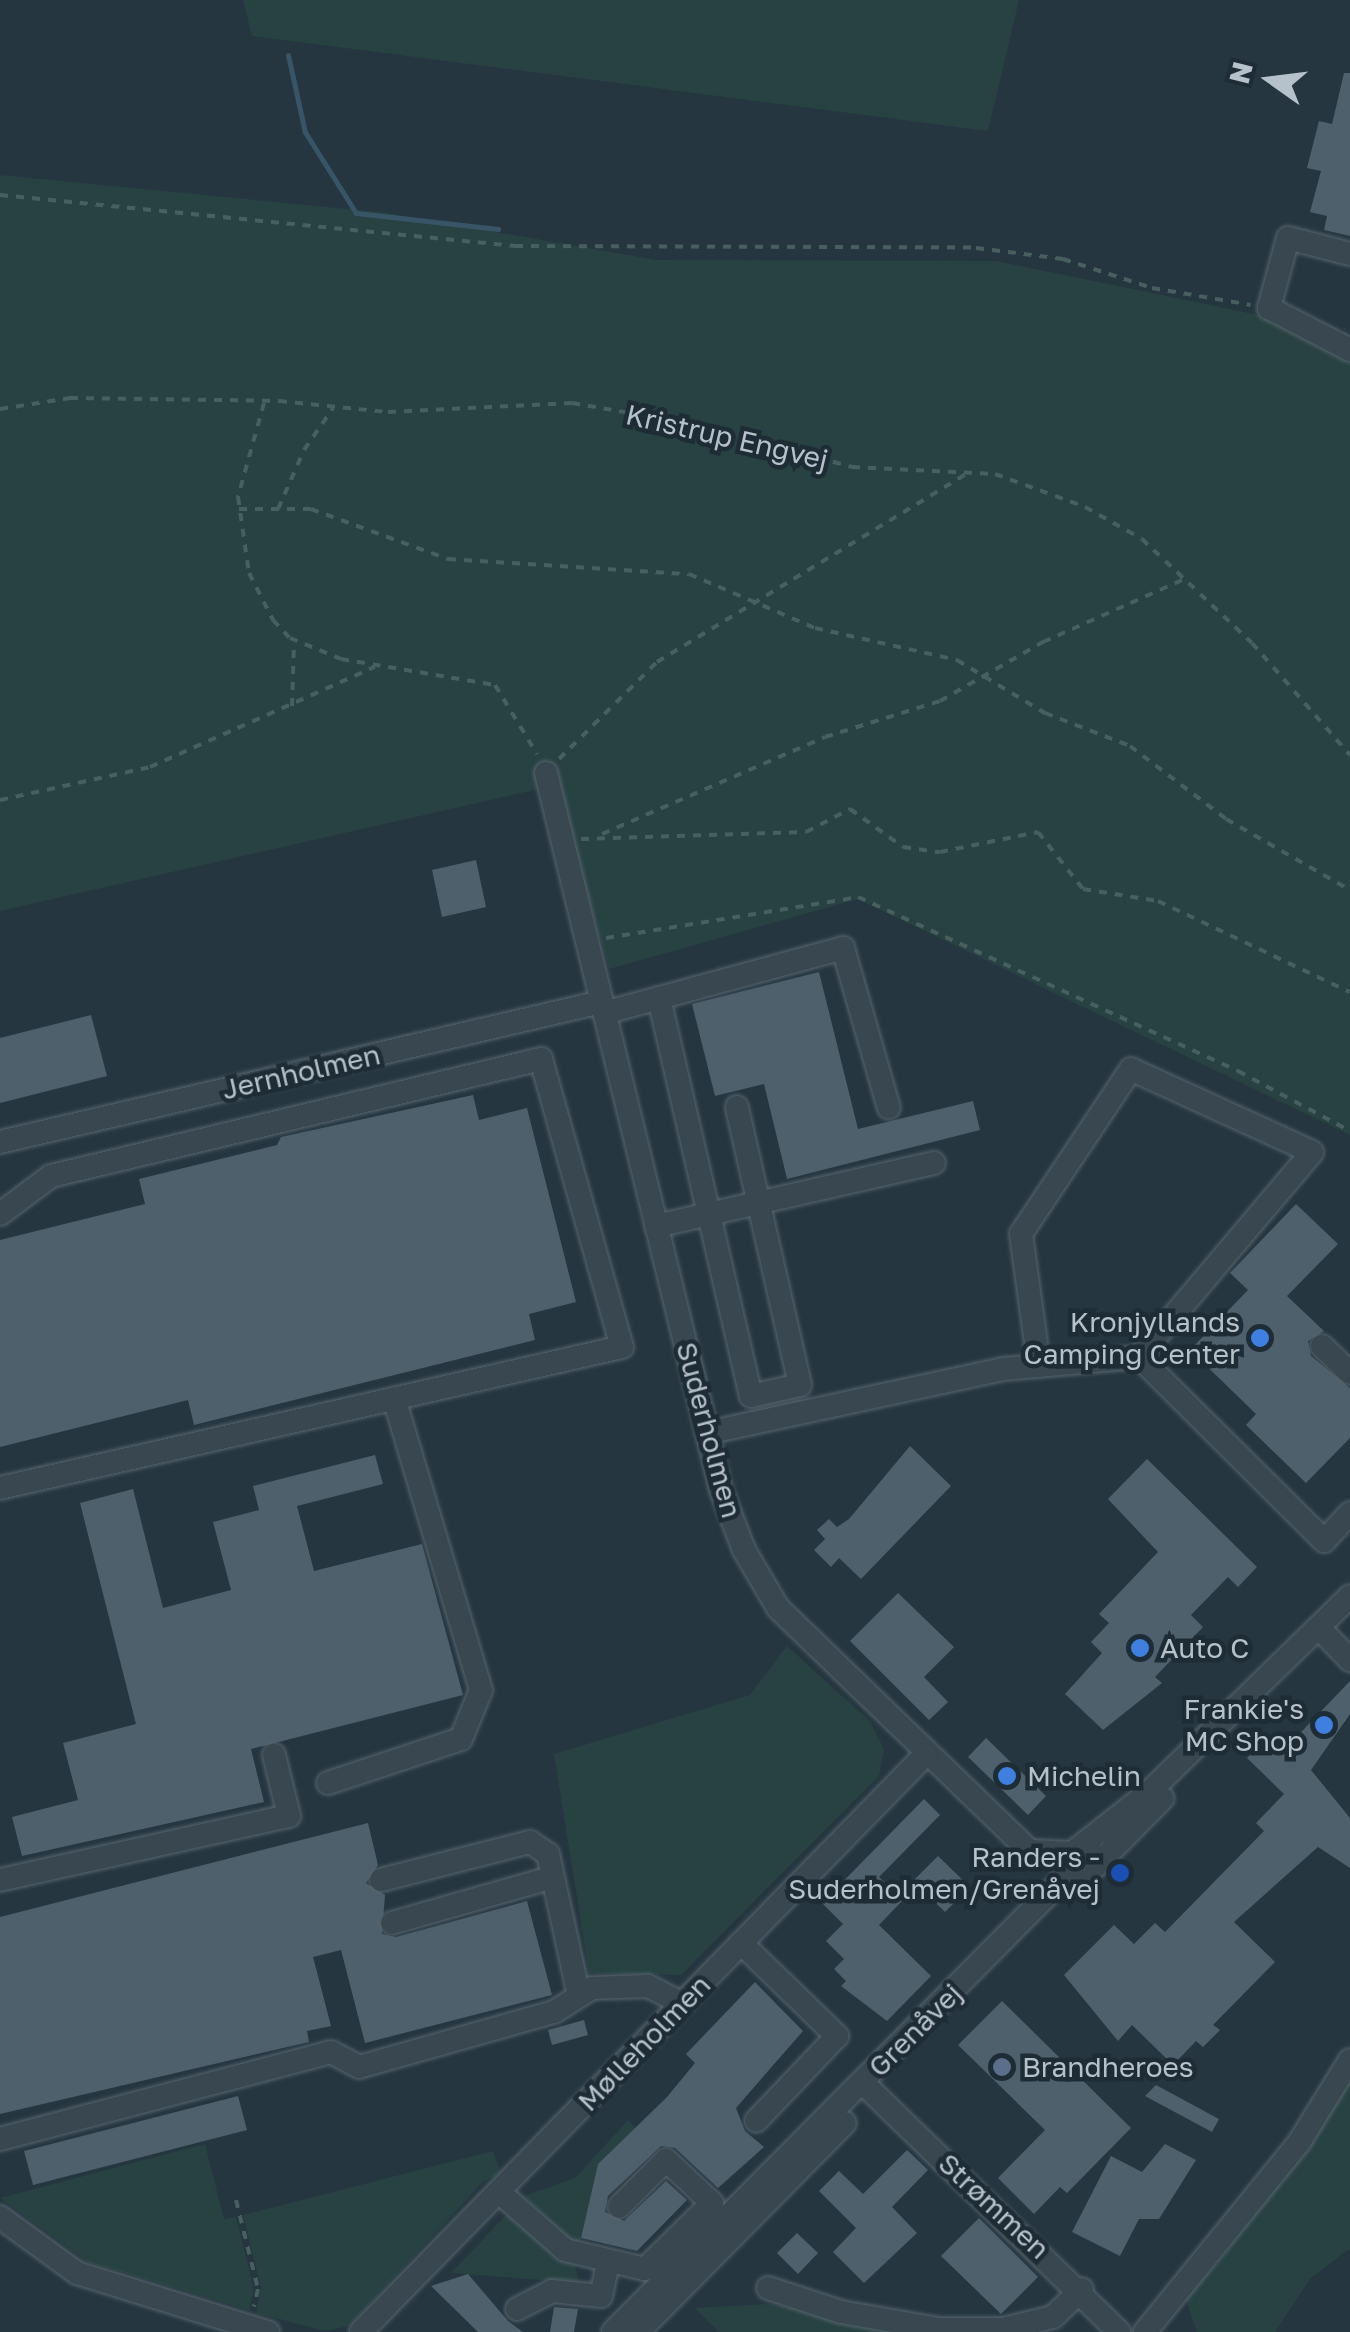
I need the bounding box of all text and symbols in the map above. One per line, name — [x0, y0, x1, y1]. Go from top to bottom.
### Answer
north arrow — [1220, 30, 1320, 130]
text: N — [1222, 58, 1259, 87]
street label: Kristrup Engvej — [623, 397, 831, 477]
street label: Jernholmen — [219, 1038, 383, 1106]
place label: Kronjyllands Camping Center — [1024, 1305, 1240, 1371]
marker: Kronjyllands Camping Center — [1249, 1327, 1271, 1349]
street label: Suderholmen — [669, 1338, 749, 1522]
place label: Auto C — [1160, 1631, 1249, 1665]
marker: Auto C — [1129, 1637, 1151, 1659]
place label: Frankie's MC Shop — [1183, 1692, 1304, 1758]
marker: Frankie's MC Shop — [1313, 1714, 1335, 1736]
place label: Michelin — [1027, 1759, 1141, 1793]
marker: Michelin — [996, 1765, 1018, 1787]
place label: Randers - Suderholmen/Grenåvej — [788, 1840, 1100, 1906]
marker: Randers - Suderholmen/Grenåvej — [1109, 1862, 1131, 1884]
street label: Mølleholmen — [571, 1968, 717, 2118]
street label: Grenåvej — [861, 1976, 969, 2084]
place label: Brandheroes — [1022, 2050, 1194, 2084]
marker: Brandheroes — [991, 2056, 1013, 2078]
street label: Strømmen — [932, 2146, 1056, 2266]

